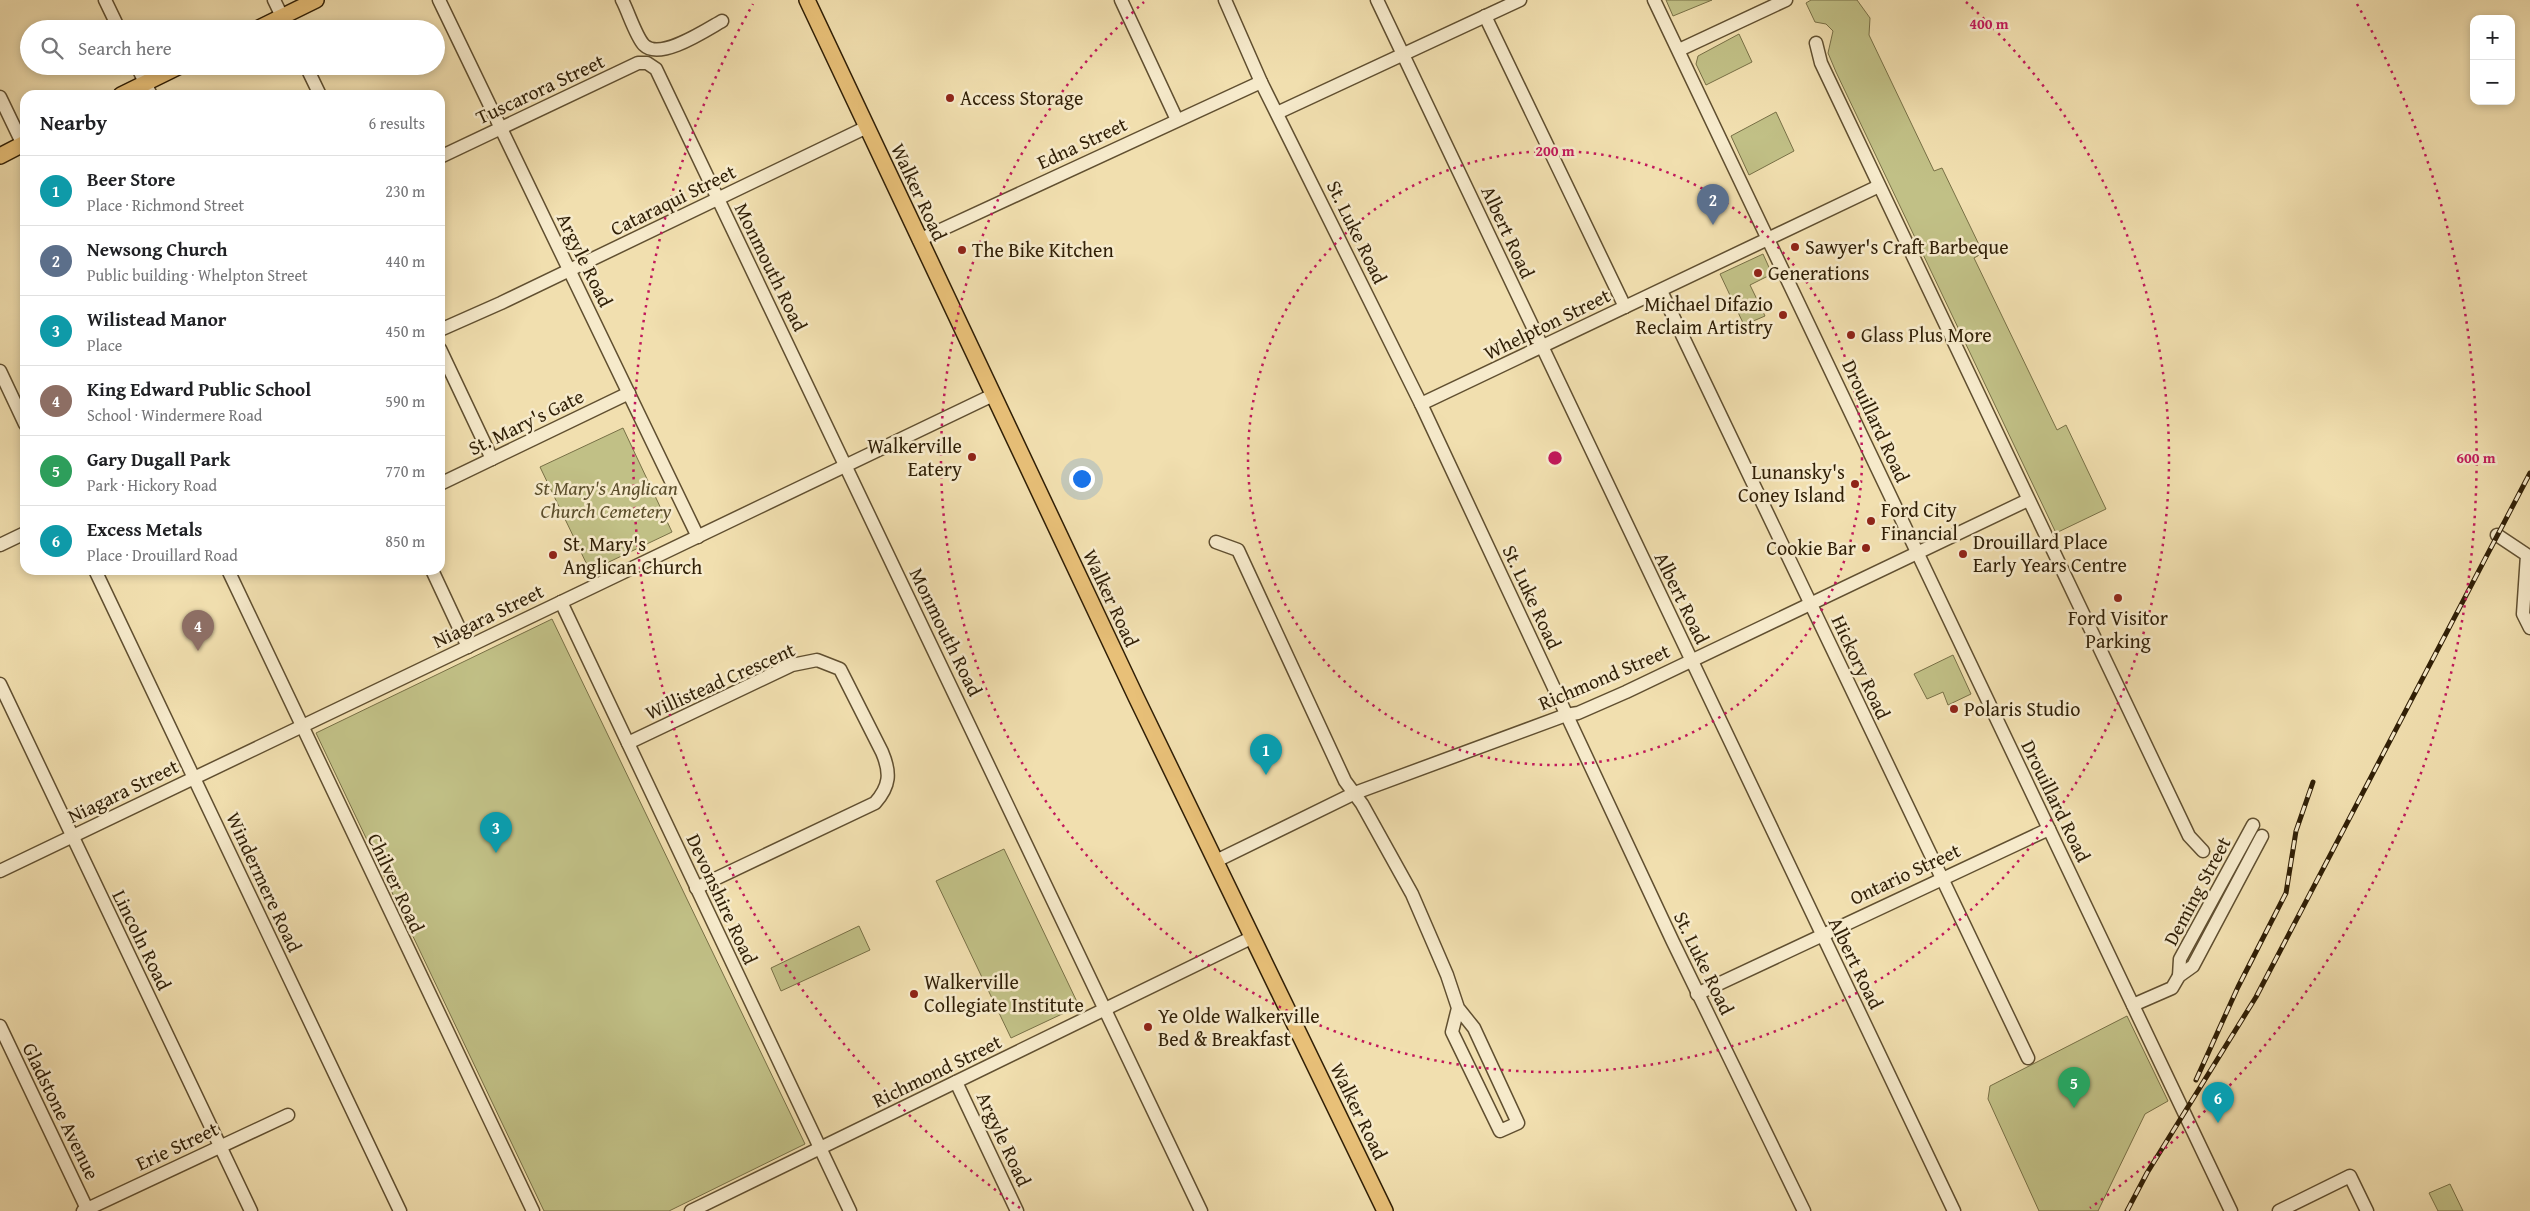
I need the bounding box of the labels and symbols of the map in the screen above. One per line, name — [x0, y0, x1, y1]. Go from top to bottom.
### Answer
text: 400 m — [1969, 13, 2009, 34]
street label: Tuscarora Street — [471, 46, 609, 131]
place label: Access Storage — [960, 83, 1083, 112]
marker: Access Storage — [944, 92, 956, 104]
street label: Edna Street — [1032, 109, 1132, 176]
street label: Walker Road — [884, 138, 955, 246]
text: 200 m — [1535, 140, 1575, 161]
street label: Cataraqui Street — [605, 157, 740, 242]
street label: St. Luke Road — [1320, 175, 1395, 289]
street label: Albert Road — [1474, 181, 1543, 283]
pin: 2 — [1697, 184, 1729, 225]
street label: Monmouth Road — [728, 198, 815, 336]
street label: Argyle Road — [550, 208, 621, 312]
place label: Sawyer's Craft Barbeque — [1805, 232, 2009, 261]
place label: The Bike Kitchen — [972, 235, 1114, 264]
marker: Sawyer's Craft Barbeque — [1789, 241, 1801, 253]
marker: The Bike Kitchen — [956, 244, 968, 256]
place label: Generations — [1768, 258, 1869, 287]
marker: Generations — [1752, 267, 1764, 279]
street label: Whelpton Street — [1479, 280, 1615, 367]
place label: Michael Difazio Reclaim Artistry — [1636, 289, 1773, 341]
marker: Michael Difazio Reclaim Artistry — [1777, 309, 1789, 321]
place label: Glass Plus More — [1861, 320, 1992, 349]
marker: Glass Plus More — [1845, 329, 1857, 341]
street label: Drouillard Road — [1835, 355, 1918, 487]
street label: St. Mary's Gate — [463, 381, 588, 462]
place label: Walkerville Eatery — [867, 431, 962, 483]
text: 600 m — [2456, 447, 2496, 468]
centre of rings — [1546, 449, 1564, 467]
marker: Walkerville Eatery — [966, 451, 978, 463]
place label: Lunansky's Coney Island — [1738, 457, 1845, 509]
your location — [1069, 466, 1095, 492]
park label: St Mary's Anglican Church Cemetery — [534, 473, 678, 525]
marker: Lunansky's Coney Island — [1849, 478, 1861, 490]
place label: Ford City Financial — [1881, 495, 1958, 547]
marker: Ford City Financial — [1865, 515, 1877, 527]
place label: Drouillard Place Early Years Centre — [1973, 527, 2127, 579]
place label: St. Mary's Anglican Church — [563, 529, 702, 581]
place label: Cookie Bar — [1766, 533, 1856, 562]
street label: St. Luke Road — [1496, 540, 1569, 654]
marker: Cookie Bar — [1860, 542, 1872, 554]
street label: Walker Road — [1076, 544, 1147, 652]
street label: Albert Road — [1648, 547, 1717, 649]
marker: Drouillard Place Early Years Centre — [1957, 548, 1969, 560]
marker: St. Mary's Anglican Church — [547, 549, 559, 561]
street label: Monmouth Road — [903, 563, 990, 701]
street label: Niagara Street — [427, 576, 548, 655]
marker: Ford Visitor Parking — [2112, 592, 2124, 604]
place label: Ford Visitor Parking — [2068, 603, 2168, 655]
pin: 4 — [182, 610, 214, 651]
street label: Hickory Road — [1825, 610, 1898, 724]
street label: Willistead Crescent — [640, 635, 799, 727]
street label: Richmond Street — [1534, 636, 1674, 717]
place label: Polaris Studio — [1964, 694, 2080, 723]
marker: Polaris Studio — [1948, 703, 1960, 715]
pin: 1 — [1250, 734, 1282, 775]
street label: Drouillard Road — [2014, 735, 2099, 867]
street label: Niagara Street — [62, 751, 183, 830]
street label: Windermere Road — [219, 807, 310, 957]
pin: 3 — [480, 812, 512, 853]
street label: Chilver Road — [361, 828, 432, 938]
street label: Devonshire Road — [680, 829, 766, 969]
street label: Deming Street — [2156, 831, 2237, 950]
street label: Ontario Street — [1845, 835, 1965, 912]
street label: Lincoln Road — [106, 885, 179, 995]
street label: St. Luke Road — [1667, 906, 1742, 1020]
street label: Albert Road — [1822, 912, 1891, 1014]
place label: Walkerville Collegiate Institute — [924, 967, 1084, 1019]
marker: Walkerville Collegiate Institute — [908, 988, 920, 1000]
place label: Ye Olde Walkerville Bed & Breakfast — [1158, 1001, 1320, 1053]
marker: Ye Olde Walkerville Bed & Breakfast — [1142, 1021, 1154, 1033]
street label: Richmond Street — [867, 1027, 1006, 1114]
street label: Gladstone Avenue — [16, 1037, 107, 1184]
street label: Walker Road — [1323, 1057, 1396, 1165]
pin: 5 — [2058, 1067, 2090, 1108]
pin: 6 — [2202, 1082, 2234, 1123]
street label: Argyle Road — [970, 1087, 1039, 1191]
street label: Erie Street — [131, 1114, 223, 1177]

